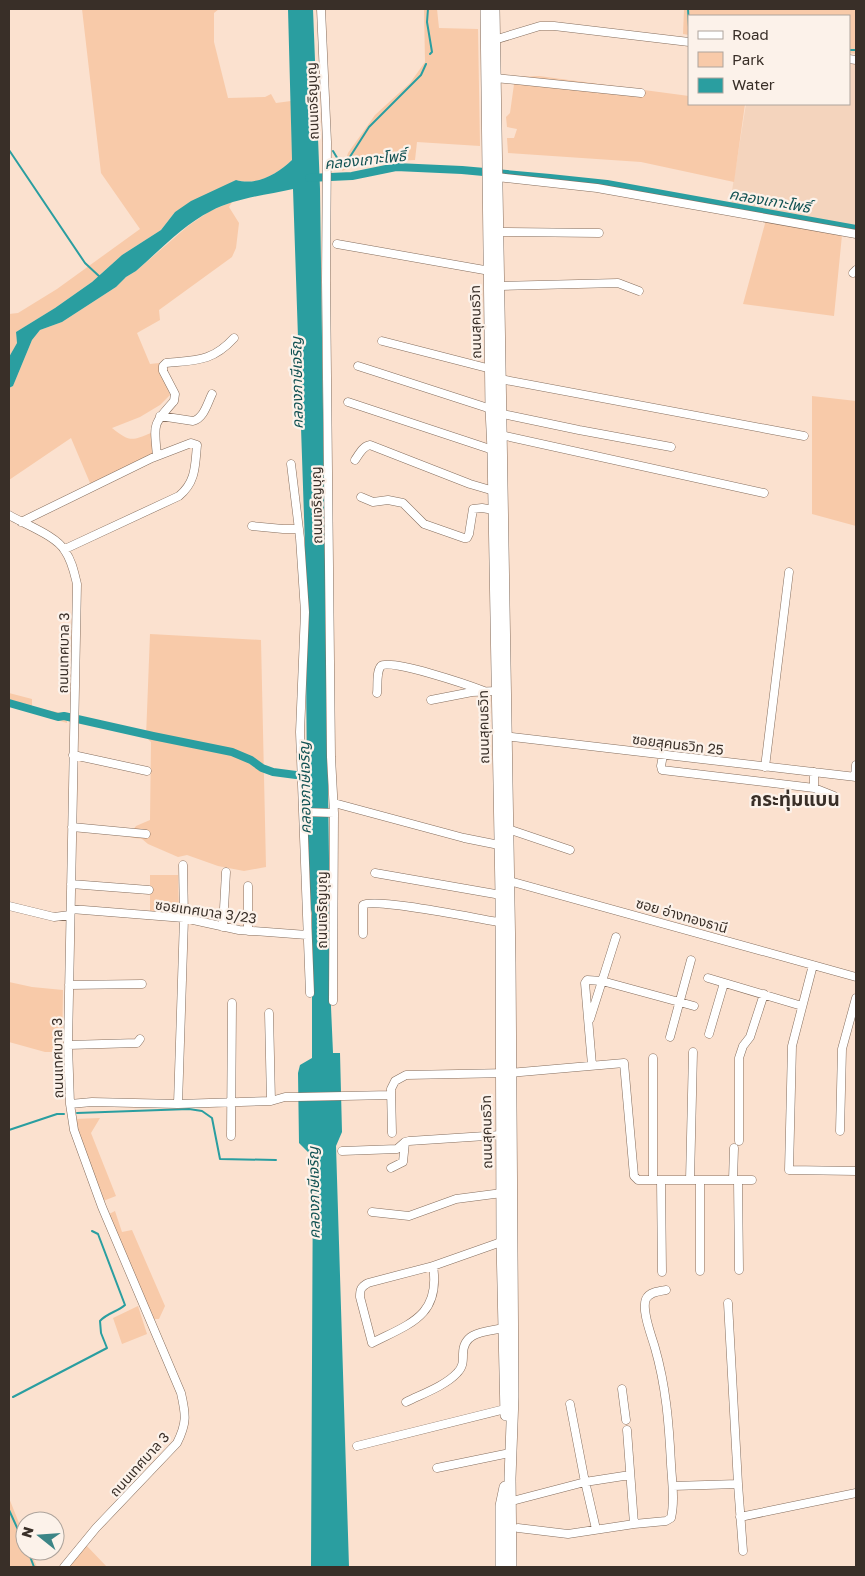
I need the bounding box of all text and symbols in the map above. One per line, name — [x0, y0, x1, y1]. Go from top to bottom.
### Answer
legend — [688, 15, 850, 105]
text: Road — [732, 25, 769, 43]
text: Park — [732, 50, 765, 68]
street label: ถนนเจริญบุญ — [302, 62, 323, 140]
text: Water — [732, 75, 775, 93]
water label: คลองเกาะโพธิ์ — [323, 145, 411, 172]
water label: คลองเกาะโพธิ์ — [728, 184, 816, 217]
street label: ถนนสุคนธวิท — [466, 285, 485, 359]
water label: คลองภาษีเจริญ — [286, 335, 306, 429]
street label: ถนนเจริญบุญ — [307, 466, 326, 544]
street label: ถนนเทศบาล 3 — [54, 612, 72, 694]
street label: ถนนสุคนธวิท — [474, 690, 493, 764]
street label: ซอยสุคนธวิท 25 — [631, 730, 725, 759]
water label: คลองภาษีเจริญ — [294, 740, 314, 834]
district label: กระทุ่มแบน — [750, 787, 840, 811]
street label: ถนนเจริญบุญ — [313, 871, 331, 949]
street label: ซอย อ่างทองธานี — [634, 894, 730, 936]
street label: ซอยเทศบาล 3/23 — [154, 895, 258, 927]
street label: ถนนเทศบาล 3 — [48, 1017, 66, 1099]
street label: ถนนสุคนธวิท — [477, 1095, 496, 1169]
water label: คลองภาษีเจริญ — [303, 1145, 323, 1239]
street label: ถนนเทศบาล 3 — [106, 1428, 172, 1500]
north arrow — [15, 1511, 65, 1561]
text: N — [17, 1524, 37, 1540]

